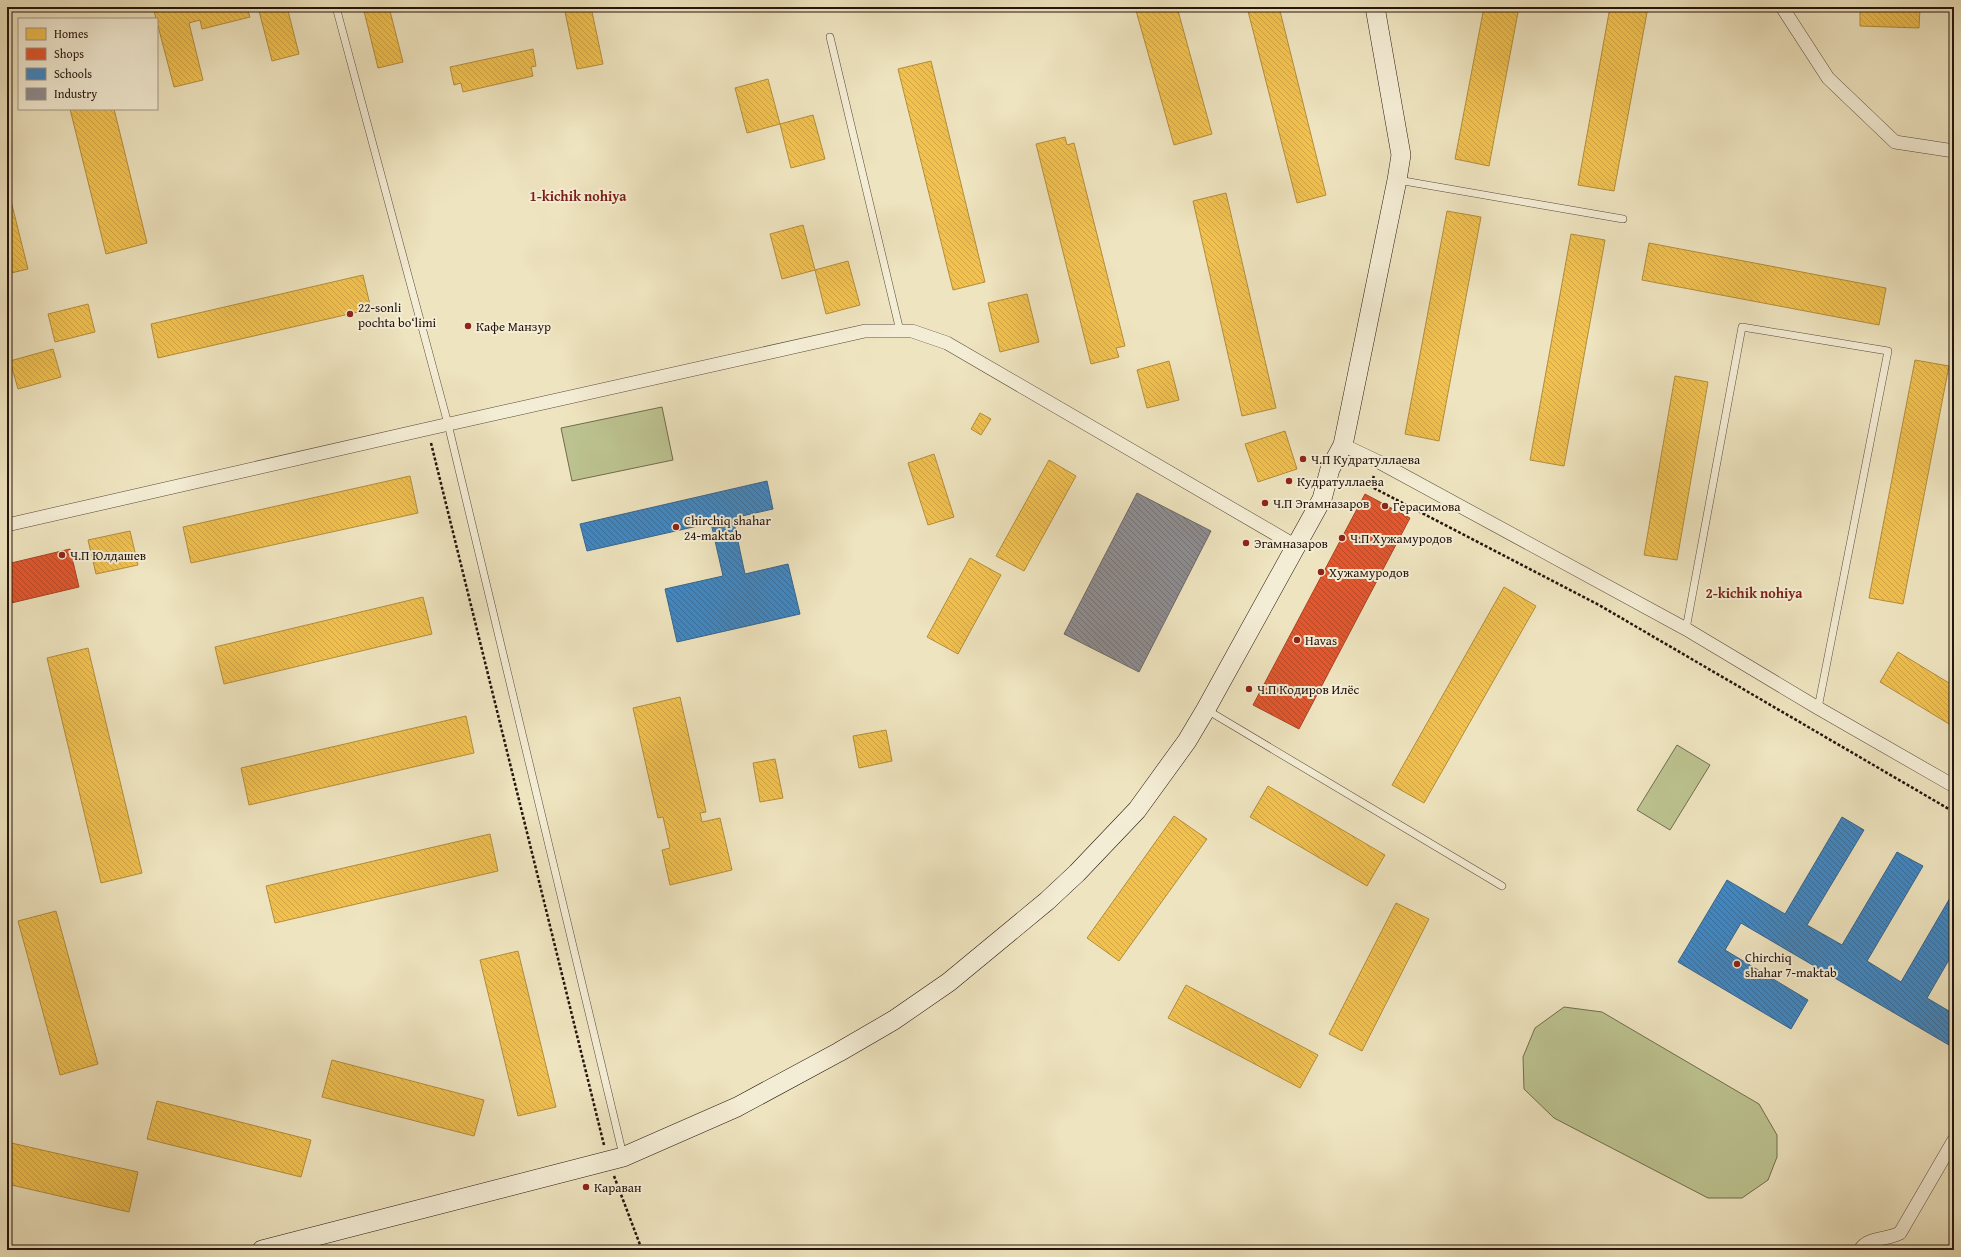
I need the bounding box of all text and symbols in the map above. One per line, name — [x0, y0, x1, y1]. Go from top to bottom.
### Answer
legend — [18, 18, 158, 110]
text: Homes — [54, 25, 89, 42]
text: Shops — [54, 45, 84, 62]
text: Schools — [54, 65, 92, 82]
text: Industry — [54, 85, 97, 102]
district label: 1-kichik nohiya — [530, 186, 627, 206]
place label: 22-sonli pochta bo‘limi — [358, 298, 436, 332]
marker: 22-sonli pochta bo‘limi — [345, 309, 355, 319]
place label: Кафе Манзур — [476, 317, 551, 336]
marker: Кафе Манзур — [463, 321, 473, 331]
place label: Ч.П Кудратуллаева — [1311, 450, 1421, 469]
marker: Ч.П Кудратуллаева — [1298, 454, 1308, 464]
place label: Кудратуллаева — [1297, 472, 1385, 491]
marker: Кудратуллаева — [1284, 476, 1294, 486]
place label: Ч.П Эгамназаров — [1273, 494, 1369, 513]
place label: Герасимова — [1393, 497, 1461, 516]
marker: Ч.П Эгамназаров — [1260, 498, 1270, 508]
marker: Герасимова — [1380, 501, 1390, 511]
place label: Chirchiq shahar 24-maktab — [684, 511, 771, 545]
marker: Chirchiq shahar 24-maktab — [671, 522, 681, 532]
place label: Ч.П Хужамуродов — [1350, 529, 1452, 548]
marker: Ч.П Хужамуродов — [1337, 533, 1347, 543]
place label: Эгамназаров — [1254, 534, 1328, 553]
marker: Эгамназаров — [1241, 538, 1251, 548]
place label: Ч.П Юлдашев — [70, 546, 146, 565]
marker: Ч.П Юлдашев — [57, 550, 67, 560]
place label: Хужамуродов — [1329, 563, 1409, 582]
marker: Хужамуродов — [1316, 567, 1326, 577]
district label: 2-kichik nohiya — [1706, 583, 1803, 603]
place label: Havas — [1305, 631, 1337, 650]
marker: Havas — [1292, 635, 1302, 645]
place label: Ч.П Кодиров Илёс — [1257, 680, 1360, 699]
marker: Ч.П Кодиров Илёс — [1244, 684, 1254, 694]
place label: Chirchiq shahar 7-maktab — [1745, 948, 1837, 982]
marker: Chirchiq shahar 7-maktab — [1732, 959, 1742, 969]
place label: Караван — [594, 1178, 642, 1197]
marker: Караван — [581, 1182, 591, 1192]

